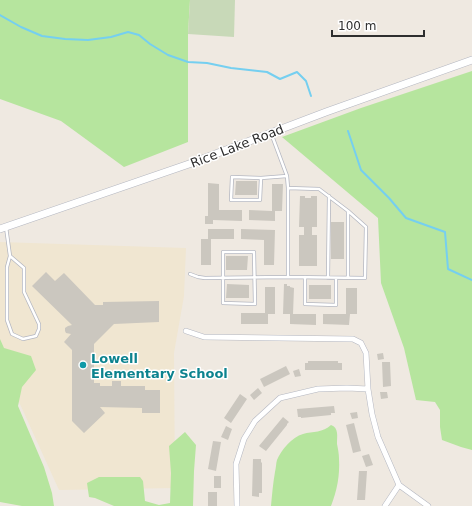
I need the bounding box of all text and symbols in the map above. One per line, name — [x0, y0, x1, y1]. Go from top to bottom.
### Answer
scale bar — [332, 12, 424, 38]
text: 100 m — [338, 19, 376, 33]
street label: Rice Lake Road — [188, 121, 286, 171]
place label: Lowell Elementary School — [91, 351, 228, 381]
marker: Lowell Elementary School — [78, 360, 88, 370]

